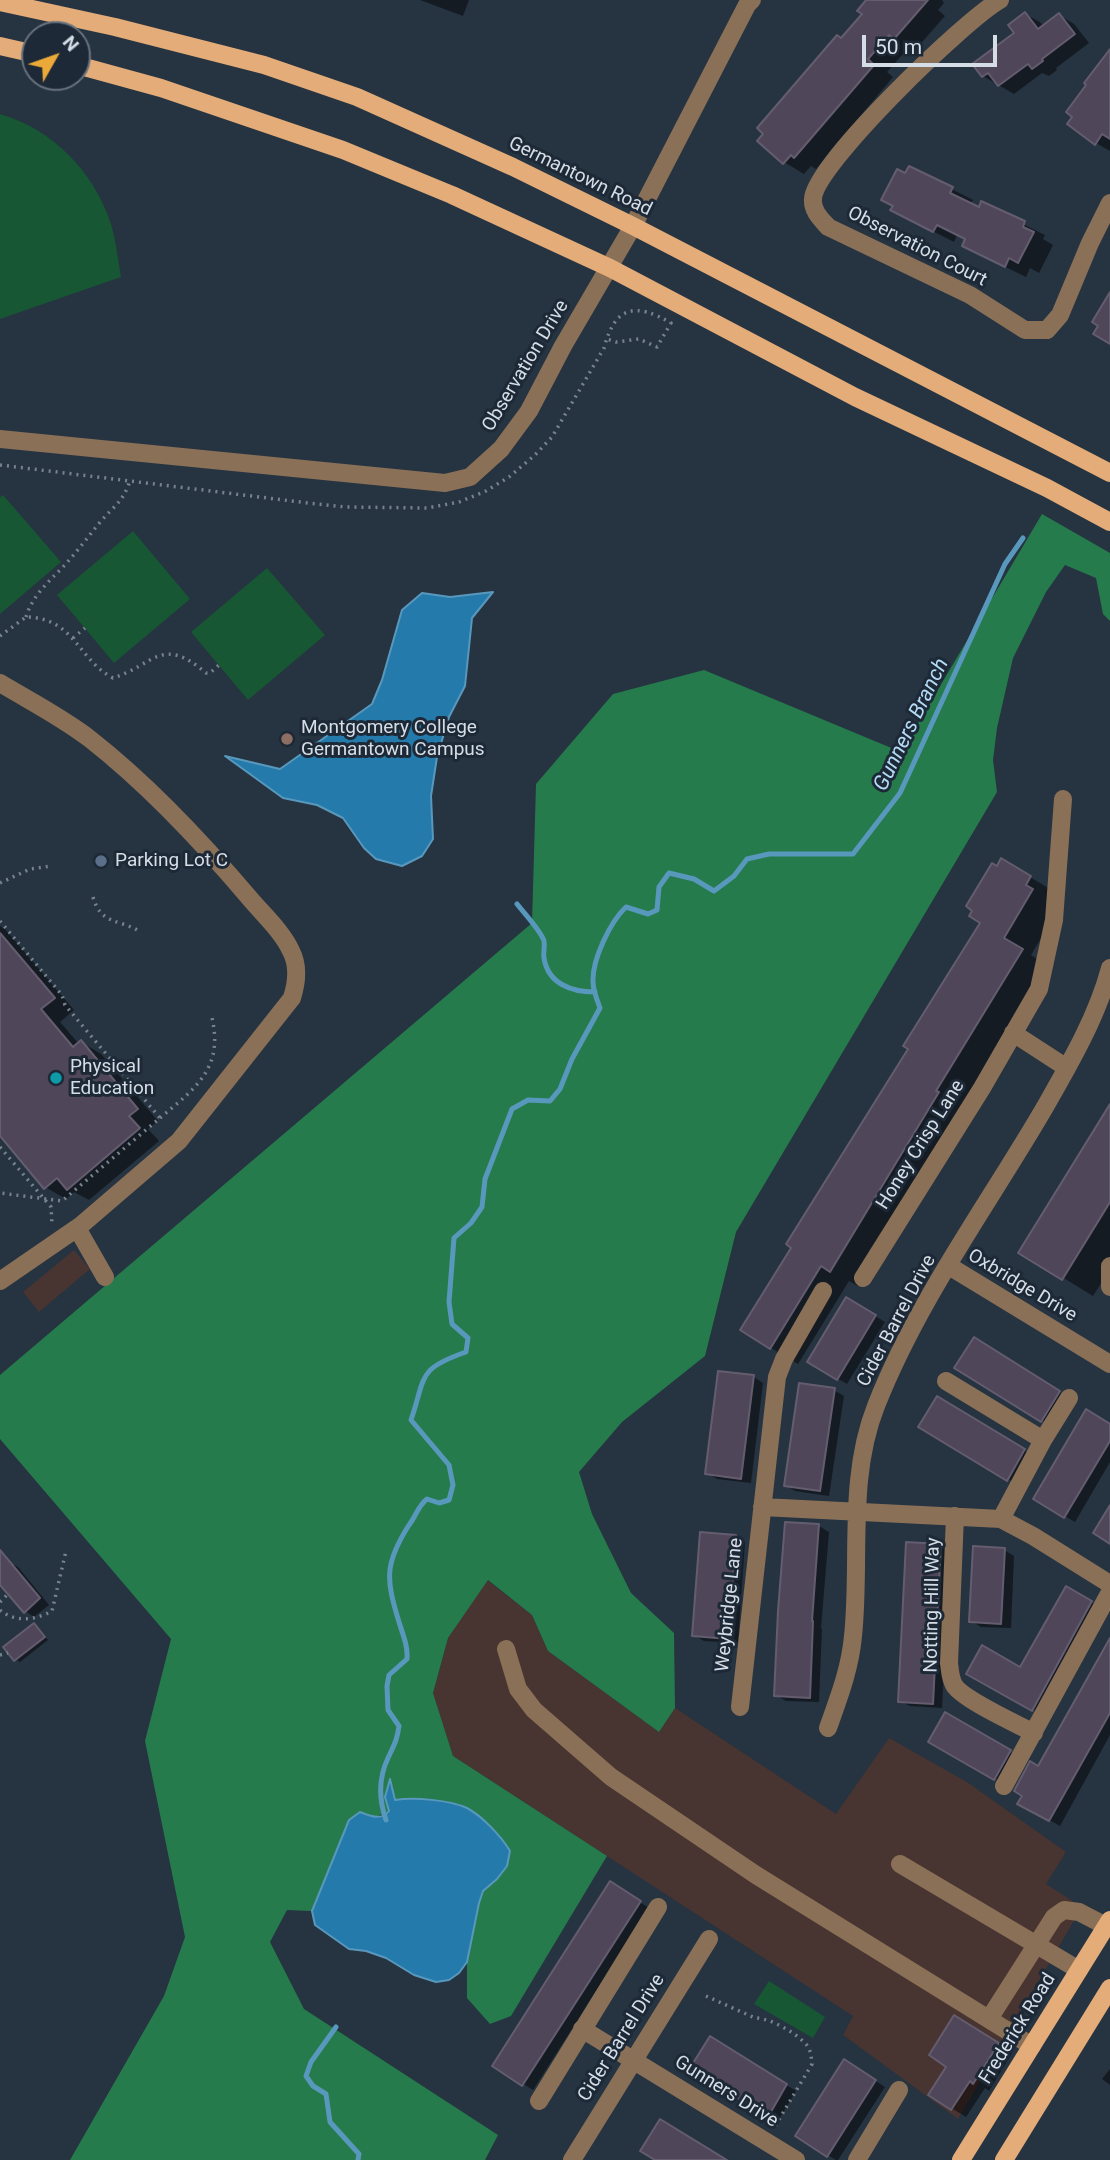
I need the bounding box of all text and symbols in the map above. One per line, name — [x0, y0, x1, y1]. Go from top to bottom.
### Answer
north arrow — [21, 21, 91, 91]
scale bar — [865, 21, 1000, 65]
text: N — [58, 31, 84, 56]
text: 50 m — [875, 35, 922, 59]
street label: Germantown Road — [504, 132, 656, 222]
street label: Observation Court — [844, 202, 990, 292]
street label: Observation Drive — [478, 296, 574, 436]
water label: Gunners Branch — [869, 655, 955, 795]
place label: Montgomery College Germantown Campus — [301, 717, 485, 761]
marker: Montgomery College Germantown Campus — [279, 731, 295, 747]
place label: Parking Lot C — [115, 850, 228, 872]
marker: Parking Lot C — [93, 853, 109, 869]
place label: Physical Education — [70, 1056, 154, 1100]
marker: Physical Education — [48, 1070, 64, 1086]
street label: Honey Crisp Lane — [872, 1076, 970, 1214]
street label: Oxbridge Drive — [963, 1245, 1081, 1327]
street label: Cider Barrel Drive — [853, 1251, 941, 1391]
street label: Weybridge Lane — [712, 1537, 748, 1673]
street label: Notting Hill Way — [920, 1537, 946, 1673]
street label: Frederick Road — [975, 1969, 1061, 2089]
street label: Cider Barrel Drive — [574, 1970, 670, 2106]
street label: Gunners Drive — [670, 2051, 782, 2133]

